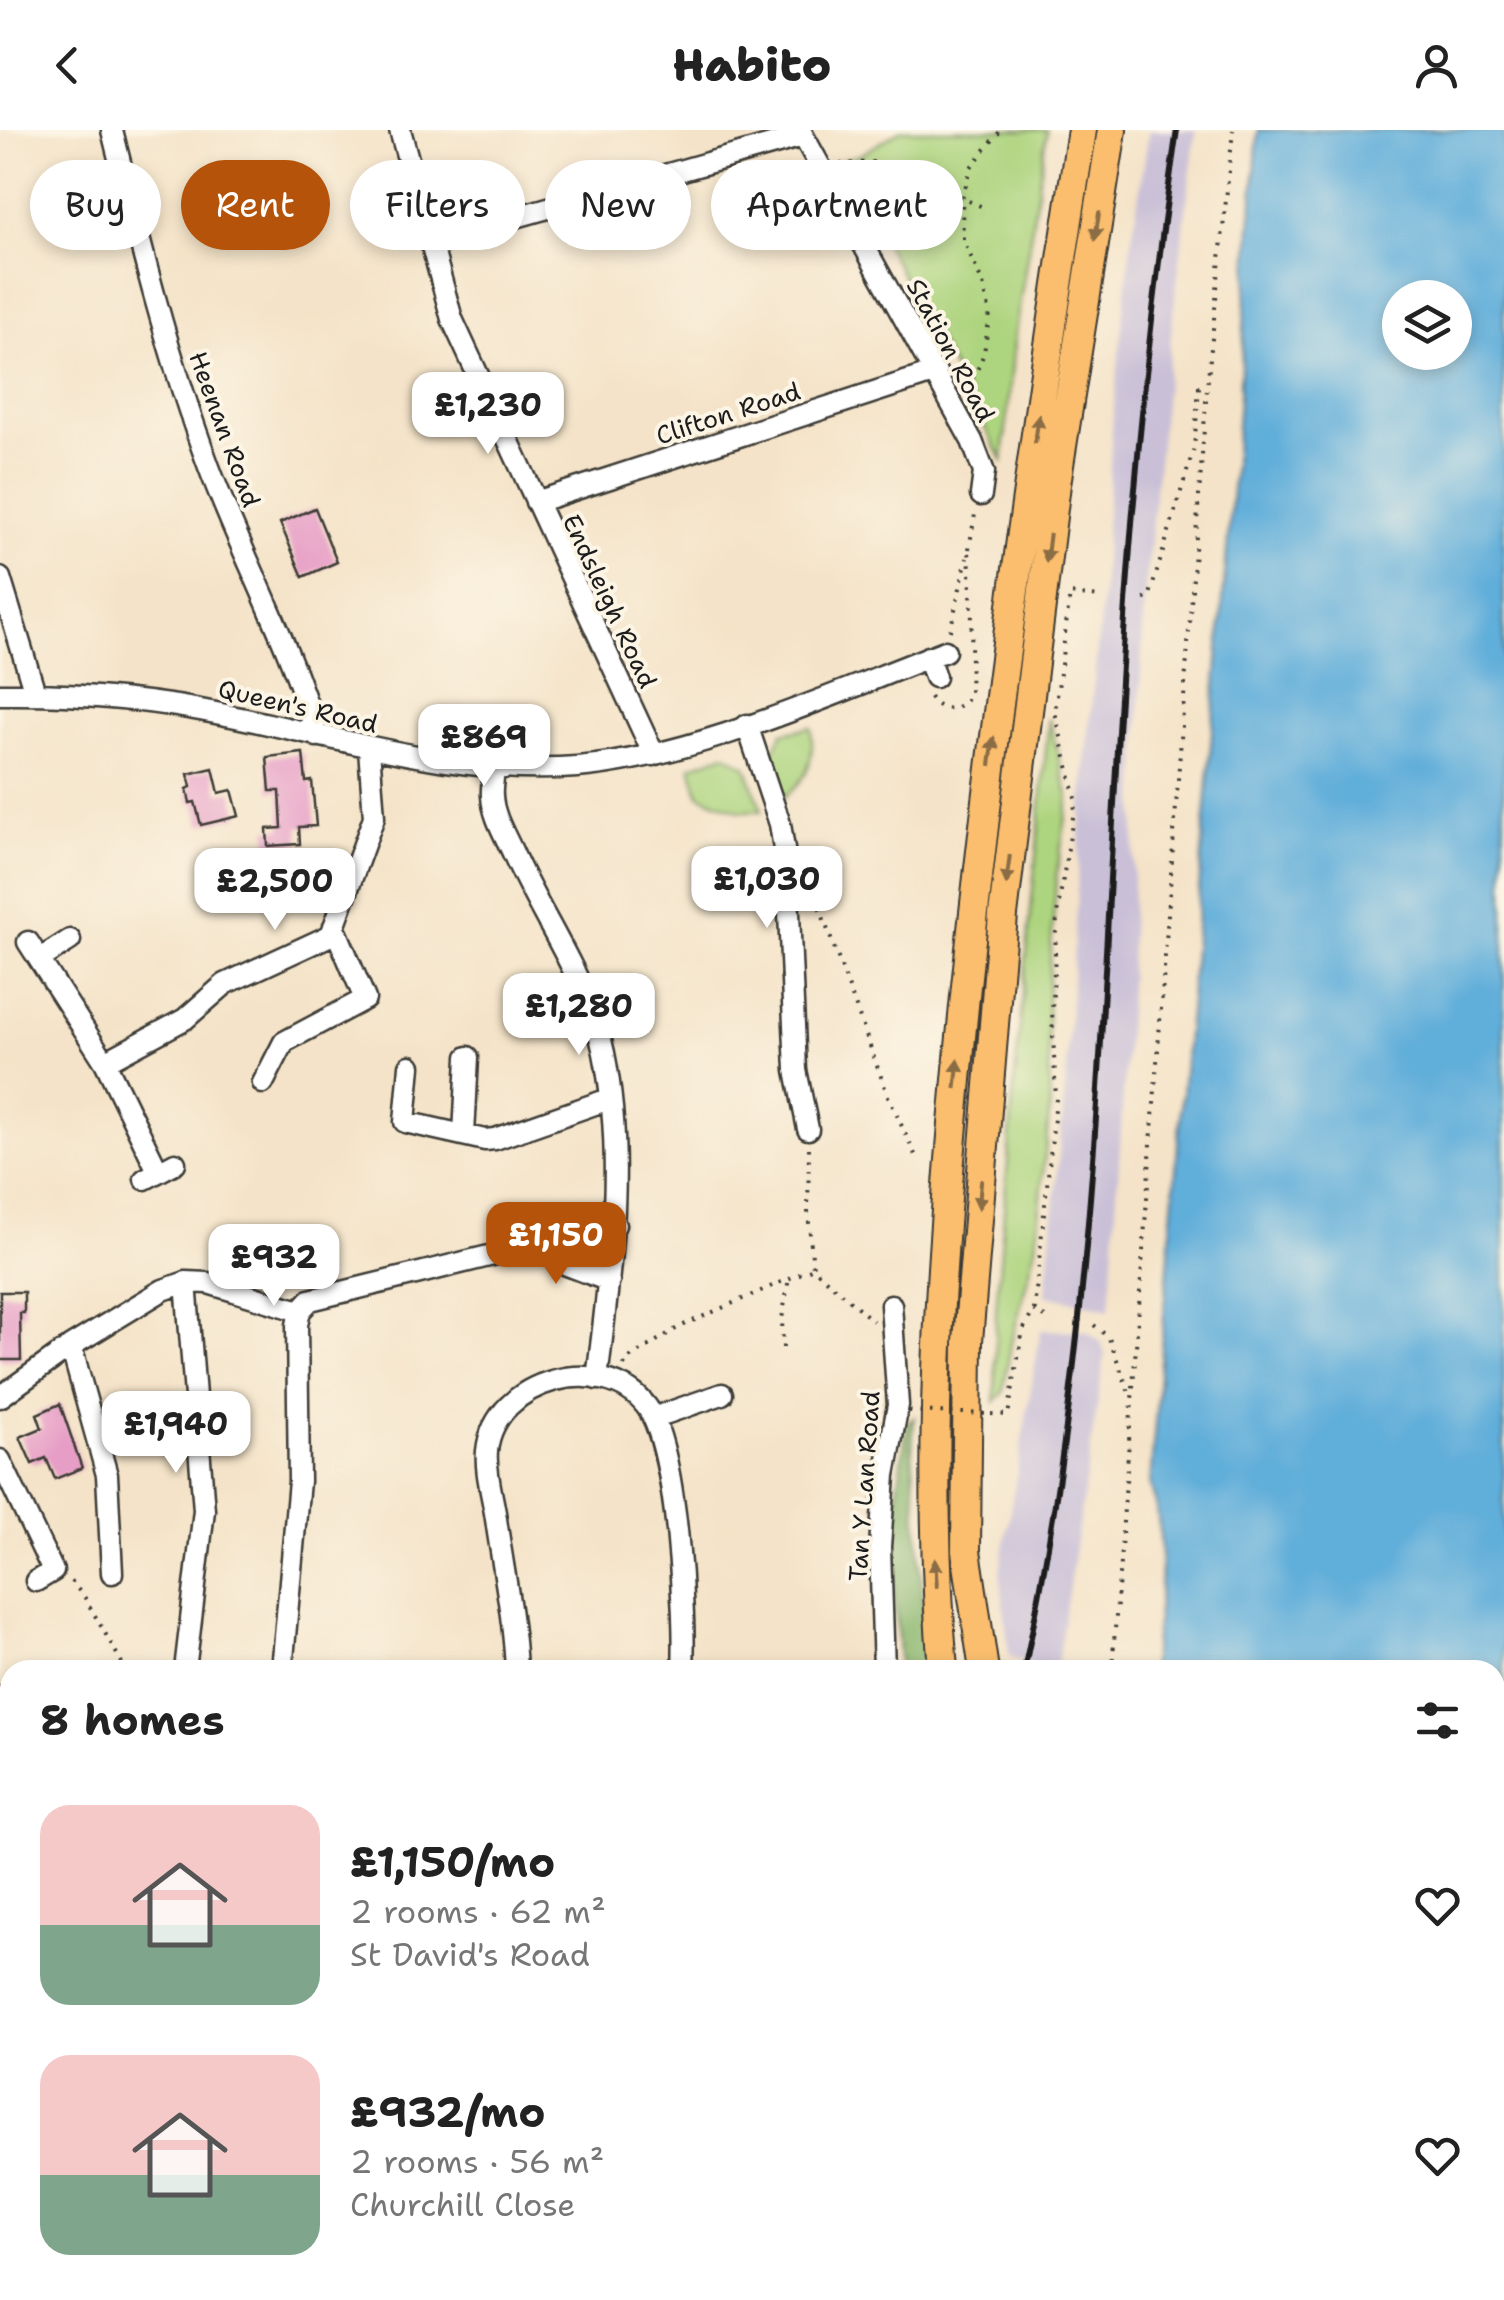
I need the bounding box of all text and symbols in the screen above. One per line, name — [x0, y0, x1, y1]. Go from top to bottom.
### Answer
text: Habito — [673, 35, 831, 95]
icon: back — [40, 38, 95, 93]
icon: person — [1409, 38, 1464, 93]
chip: Buy — [30, 160, 161, 250]
chip: Rent — [181, 160, 330, 250]
chip: Filters — [350, 160, 525, 250]
chip: New — [545, 160, 691, 250]
chip: Apartment — [711, 160, 963, 250]
one-way arrow — [1089, 211, 1104, 243]
street label: Station Road — [899, 272, 1003, 428]
map controls — [1382, 280, 1472, 370]
button: layers — [1382, 280, 1472, 370]
street label: Heenan Road — [181, 346, 269, 512]
pin: £1,230 — [407, 372, 569, 457]
street label: Clifton Road — [651, 374, 805, 452]
text: £1,230 — [434, 383, 542, 426]
one-way arrow — [1029, 412, 1045, 444]
street label: Endsleigh Road — [555, 509, 665, 694]
one-way arrow — [1040, 532, 1056, 564]
street label: Queen's Road — [215, 671, 381, 741]
pin: £869 — [425, 704, 543, 789]
text: £869 — [440, 715, 528, 758]
one-way arrow — [984, 734, 1000, 766]
pin: £1,030 — [686, 846, 848, 931]
pin: £2,500 — [194, 848, 356, 933]
one-way arrow — [1000, 855, 1016, 887]
text: £1,030 — [713, 857, 821, 900]
text: £2,500 — [216, 859, 334, 902]
pin: £1,280 — [498, 973, 660, 1058]
text: £1,280 — [525, 984, 633, 1027]
one-way arrow — [950, 1057, 966, 1089]
one-way arrow — [971, 1178, 987, 1210]
pin: £1,150 — [475, 1202, 637, 1287]
text: £1,150 — [508, 1213, 604, 1256]
pin: £932 — [215, 1224, 333, 1309]
text: £932 — [230, 1235, 318, 1278]
street label: Tan Y Lan Road — [840, 1389, 888, 1582]
pin: £1,940 — [95, 1391, 257, 1476]
text: £1,940 — [124, 1402, 228, 1445]
one-way arrow — [928, 1556, 944, 1588]
text: 8 homes — [40, 1692, 225, 1748]
icon: filters — [1410, 1693, 1465, 1748]
text: £1,150/mo — [350, 1834, 555, 1890]
icon: home — [120, 1845, 240, 1965]
icon: heart — [1410, 1878, 1465, 1933]
text: 2 rooms · 62 m² — [350, 1890, 606, 1933]
text: St David's Road — [350, 1933, 590, 1976]
text: £932/mo — [350, 2084, 546, 2140]
icon: home — [120, 2095, 240, 2215]
icon: heart — [1410, 2128, 1465, 2183]
text: 2 rooms · 56 m² — [350, 2140, 604, 2183]
text: Churchill Close — [350, 2183, 575, 2226]

